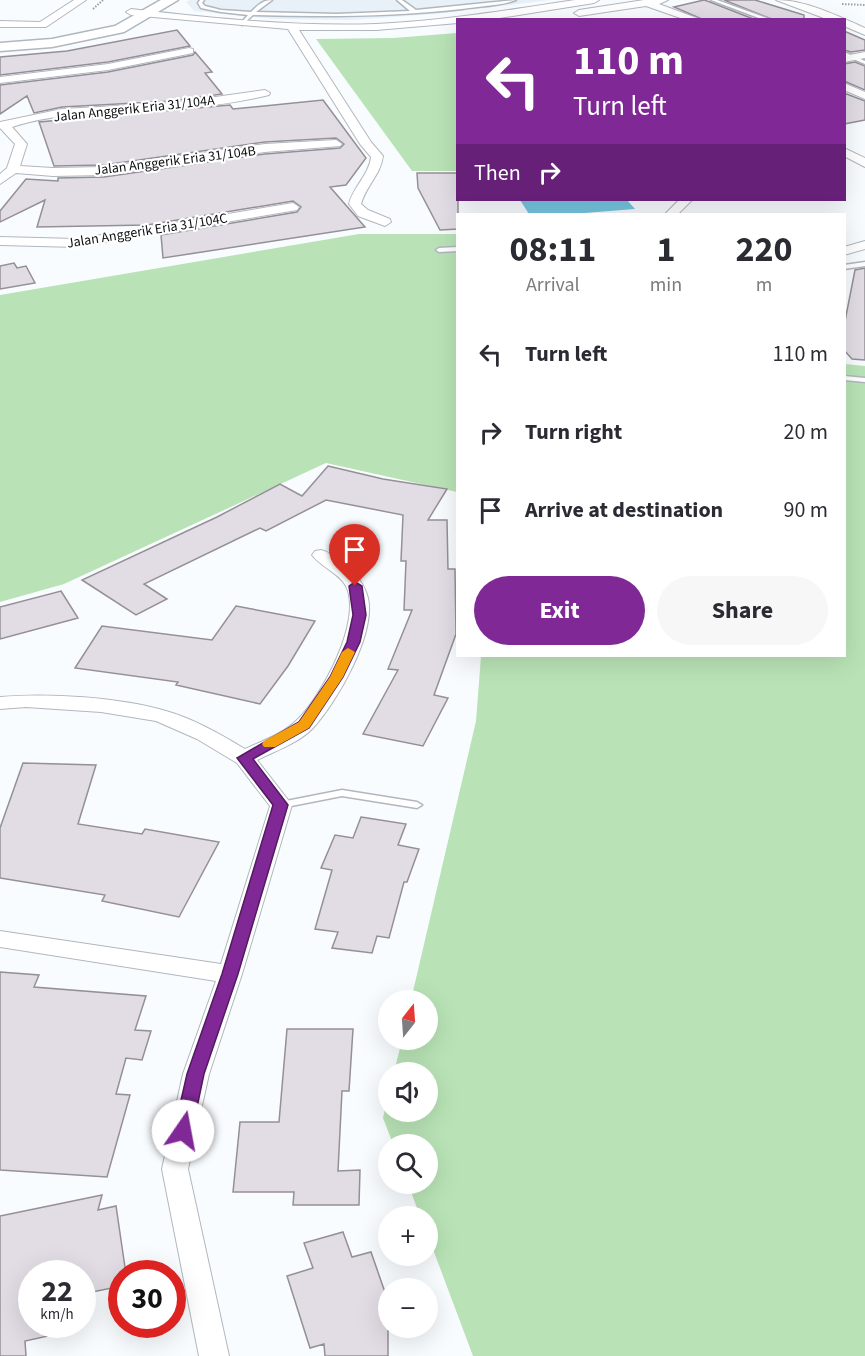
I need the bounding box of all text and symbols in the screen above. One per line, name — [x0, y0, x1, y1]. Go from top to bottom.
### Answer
text: 110 m — [573, 31, 684, 91]
icon: left — [474, 42, 552, 120]
text: Turn left — [573, 87, 667, 126]
street label: Jalan Anggerik Eria 31/104A — [53, 91, 216, 127]
street label: Jalan Anggerik Eria 31/104B — [93, 141, 257, 181]
icon: right — [533, 156, 566, 189]
text: Then — [474, 157, 521, 189]
street label: Jalan Anggerik Eria 31/104C — [65, 208, 229, 254]
text: 08:11 — [509, 224, 596, 275]
text: 1 — [656, 224, 675, 275]
text: 220 — [736, 224, 793, 275]
text: Arrival — [526, 271, 580, 299]
text: min — [650, 271, 682, 299]
text: m — [756, 271, 772, 299]
icon: left — [474, 338, 507, 371]
text: Turn left — [525, 338, 607, 370]
text: 110 m — [773, 338, 828, 370]
icon: right — [474, 416, 507, 449]
text: Turn right — [525, 416, 622, 448]
text: 20 m — [783, 416, 828, 448]
icon: arrive — [474, 494, 507, 527]
text: Arrive at destination — [525, 494, 723, 526]
text: 90 m — [783, 494, 828, 526]
pin — [329, 524, 380, 586]
icon: arrive — [338, 533, 371, 566]
button: Exit — [474, 576, 645, 645]
button: Share — [657, 576, 828, 645]
north arrow — [378, 990, 438, 1050]
map controls — [378, 990, 438, 1338]
button: sound — [378, 1062, 438, 1122]
position arrow — [151, 1099, 215, 1163]
button: search — [378, 1134, 438, 1194]
button: + — [378, 1206, 438, 1266]
speed limit sign: 30 — [108, 1260, 186, 1338]
text: 22 — [41, 1270, 73, 1313]
button: − — [378, 1278, 438, 1338]
text: km/h — [40, 1304, 74, 1325]

